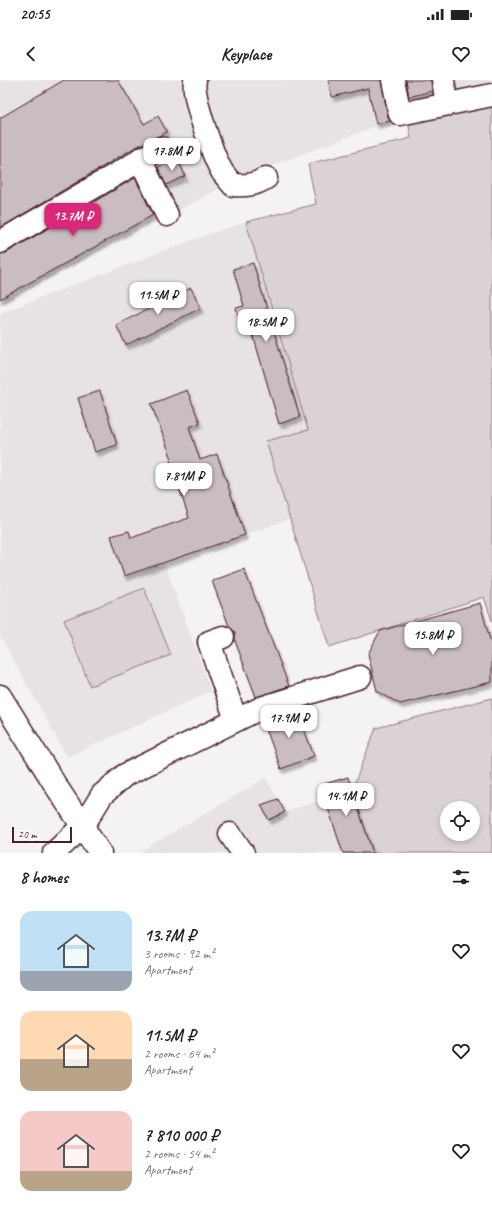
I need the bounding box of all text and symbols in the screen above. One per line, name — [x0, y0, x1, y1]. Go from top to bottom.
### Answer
text: 20:55 — [20, 5, 50, 24]
icon: back — [20, 43, 42, 65]
text: Keyplace — [221, 43, 271, 65]
icon: heart — [450, 43, 472, 65]
pin: 17.8M ₽ — [135, 138, 209, 172]
text: 17.8M ₽ — [152, 143, 192, 159]
pin: 13.7M ₽ — [36, 203, 110, 237]
text: 13.7M ₽ — [53, 208, 93, 224]
pin: 11.5M ₽ — [121, 282, 195, 316]
text: 11.5M ₽ — [138, 287, 178, 303]
pin: 18.5M ₽ — [229, 309, 303, 343]
text: 18.5M ₽ — [246, 314, 286, 330]
pin: 7.81M ₽ — [147, 463, 221, 497]
text: 7.81M ₽ — [164, 468, 204, 484]
pin: 15.8M ₽ — [396, 622, 470, 656]
text: 15.8M ₽ — [413, 627, 453, 643]
pin: 17.9M ₽ — [252, 705, 326, 739]
text: 17.9M ₽ — [269, 710, 309, 726]
pin: 14.1M ₽ — [309, 783, 383, 817]
text: 14.1M ₽ — [326, 788, 366, 804]
map controls — [440, 801, 480, 841]
button: locate — [440, 801, 480, 841]
scale bar — [12, 825, 72, 844]
text: 20 m — [18, 827, 37, 841]
icon: filters — [450, 866, 472, 888]
text: 8 homes — [20, 867, 68, 888]
text: 13.7M ₽ — [144, 925, 196, 946]
icon: home — [52, 927, 100, 975]
icon: heart — [450, 940, 472, 962]
text: 3 rooms · 92 m² — [144, 946, 214, 962]
text: Apartment — [144, 962, 192, 978]
text: 11.5M ₽ — [144, 1025, 195, 1046]
icon: home — [52, 1027, 100, 1075]
icon: heart — [450, 1040, 472, 1062]
text: 2 rooms · 64 m² — [144, 1046, 214, 1062]
text: Apartment — [144, 1062, 192, 1078]
text: 7 810 000 ₽ — [144, 1125, 219, 1146]
icon: home — [52, 1127, 100, 1175]
icon: heart — [450, 1140, 472, 1162]
text: 2 rooms · 54 m² — [144, 1146, 214, 1162]
text: Apartment — [144, 1162, 192, 1178]

